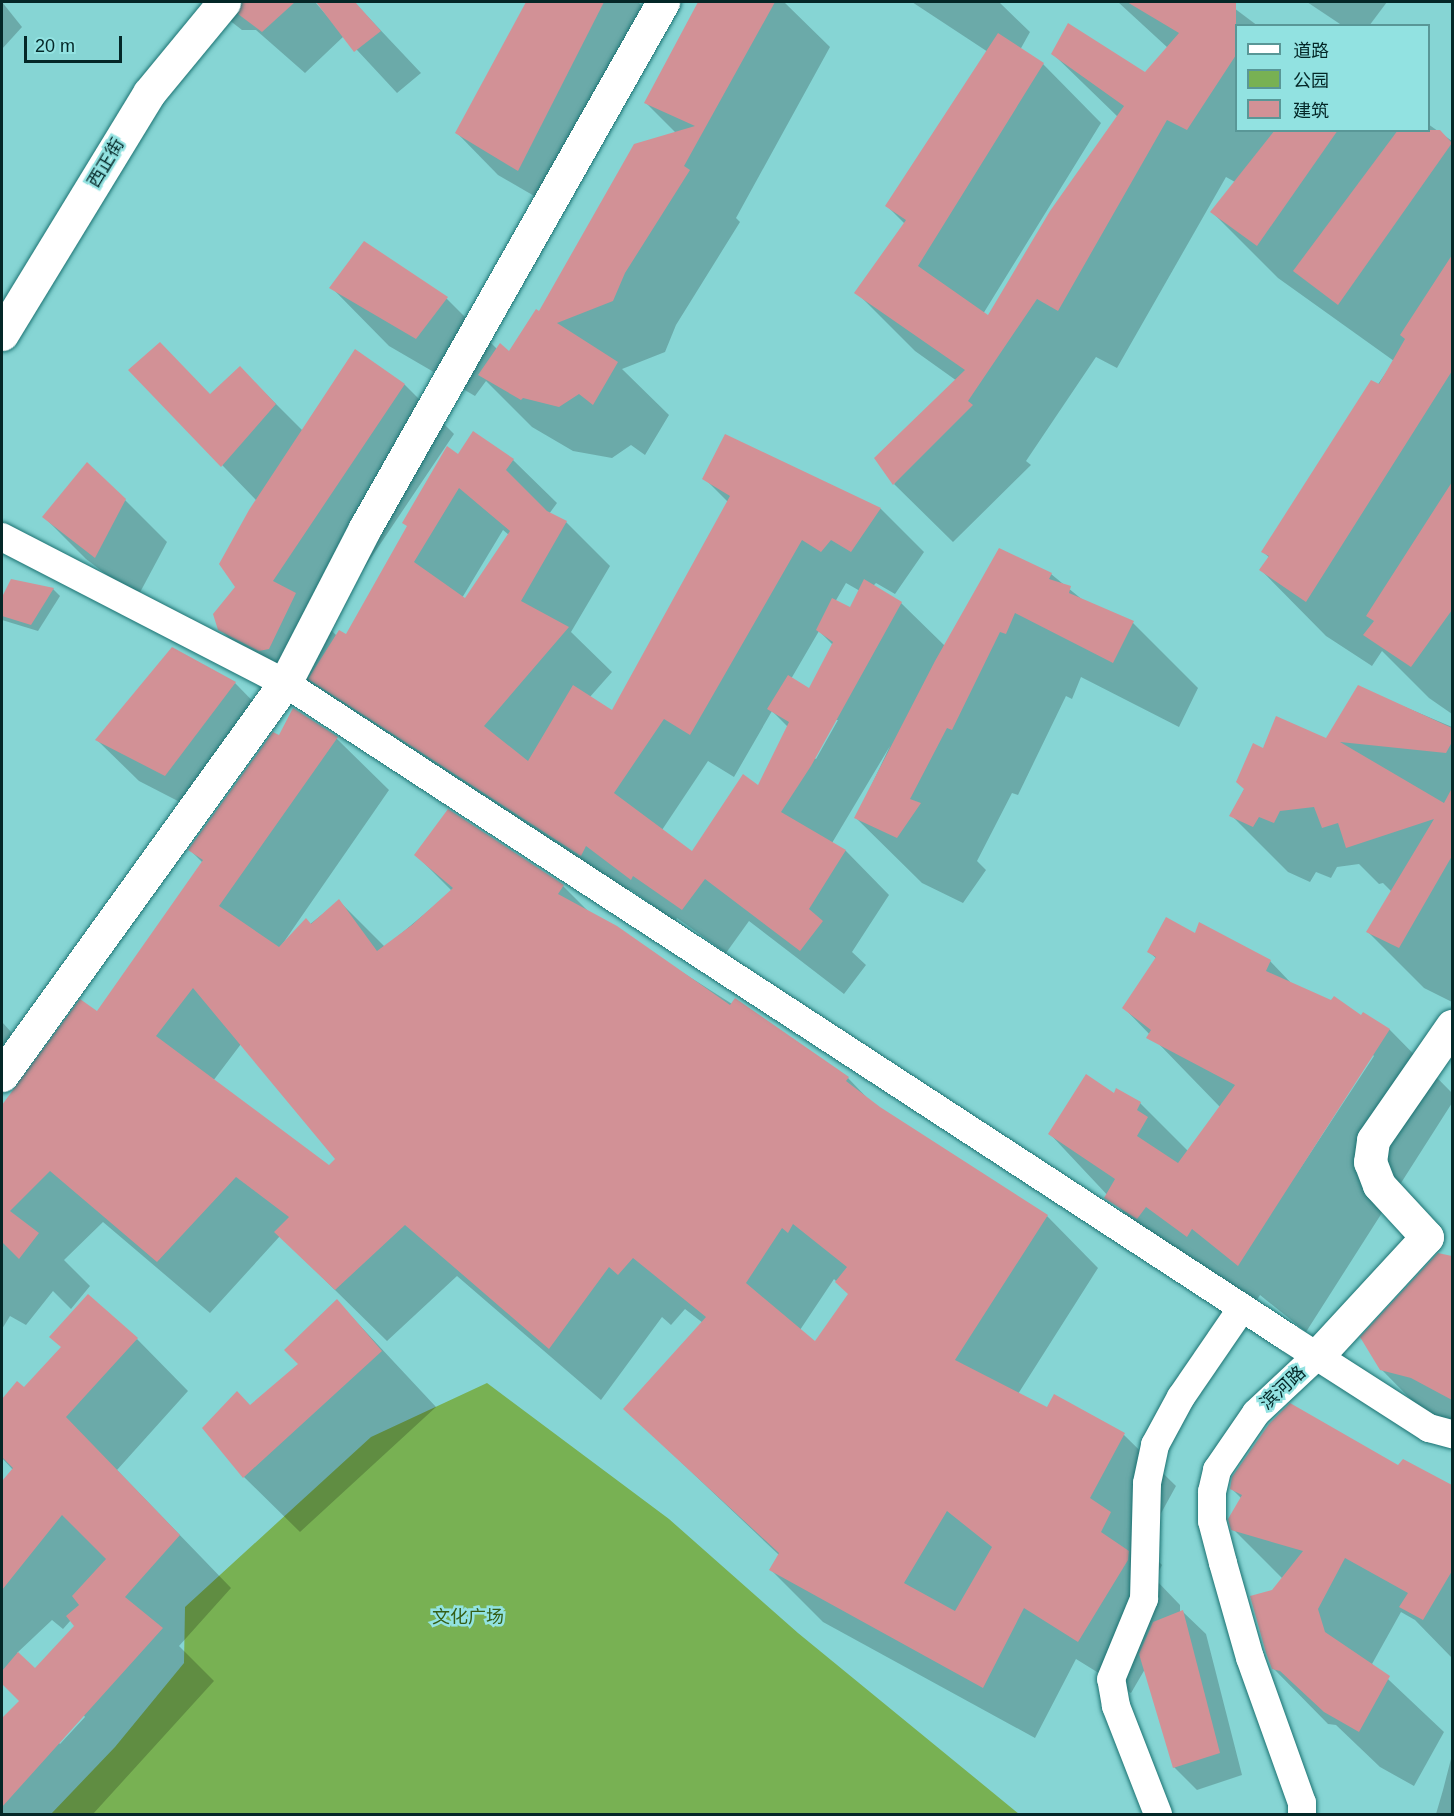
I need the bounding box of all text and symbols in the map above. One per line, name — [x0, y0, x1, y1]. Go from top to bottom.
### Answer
scale bar — [27, 24, 124, 62]
legend — [1235, 24, 1430, 132]
text: 20 m — [35, 36, 75, 56]
text: 道路 — [1293, 41, 1329, 61]
text: 公园 — [1293, 71, 1329, 91]
text: 建筑 — [1293, 101, 1329, 121]
street label: 西正街 — [83, 134, 129, 192]
street label: 滨河路 — [1256, 1362, 1310, 1414]
park label: 文化广场 — [432, 1606, 504, 1628]

